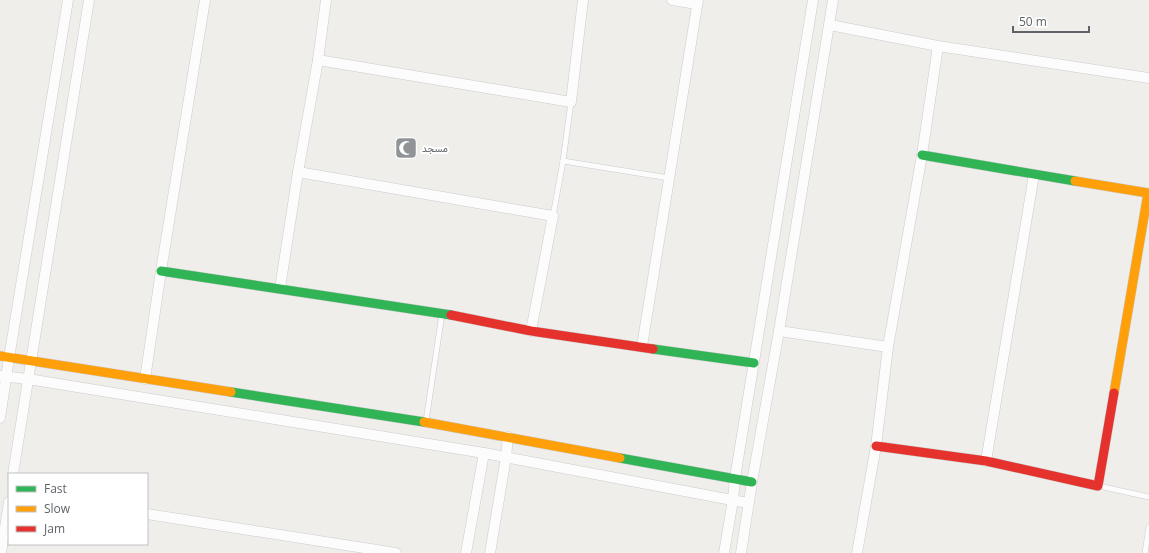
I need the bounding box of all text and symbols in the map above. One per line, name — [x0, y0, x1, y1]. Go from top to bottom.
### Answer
scale bar — [1013, 8, 1089, 34]
text: 50 m — [1019, 13, 1047, 30]
mosque icon: مسجد — [393, 135, 419, 161]
place label: مسجد — [422, 141, 448, 155]
legend — [8, 473, 148, 545]
text: Fast — [44, 480, 67, 497]
text: Slow — [44, 500, 71, 517]
text: Jam — [43, 520, 65, 537]

